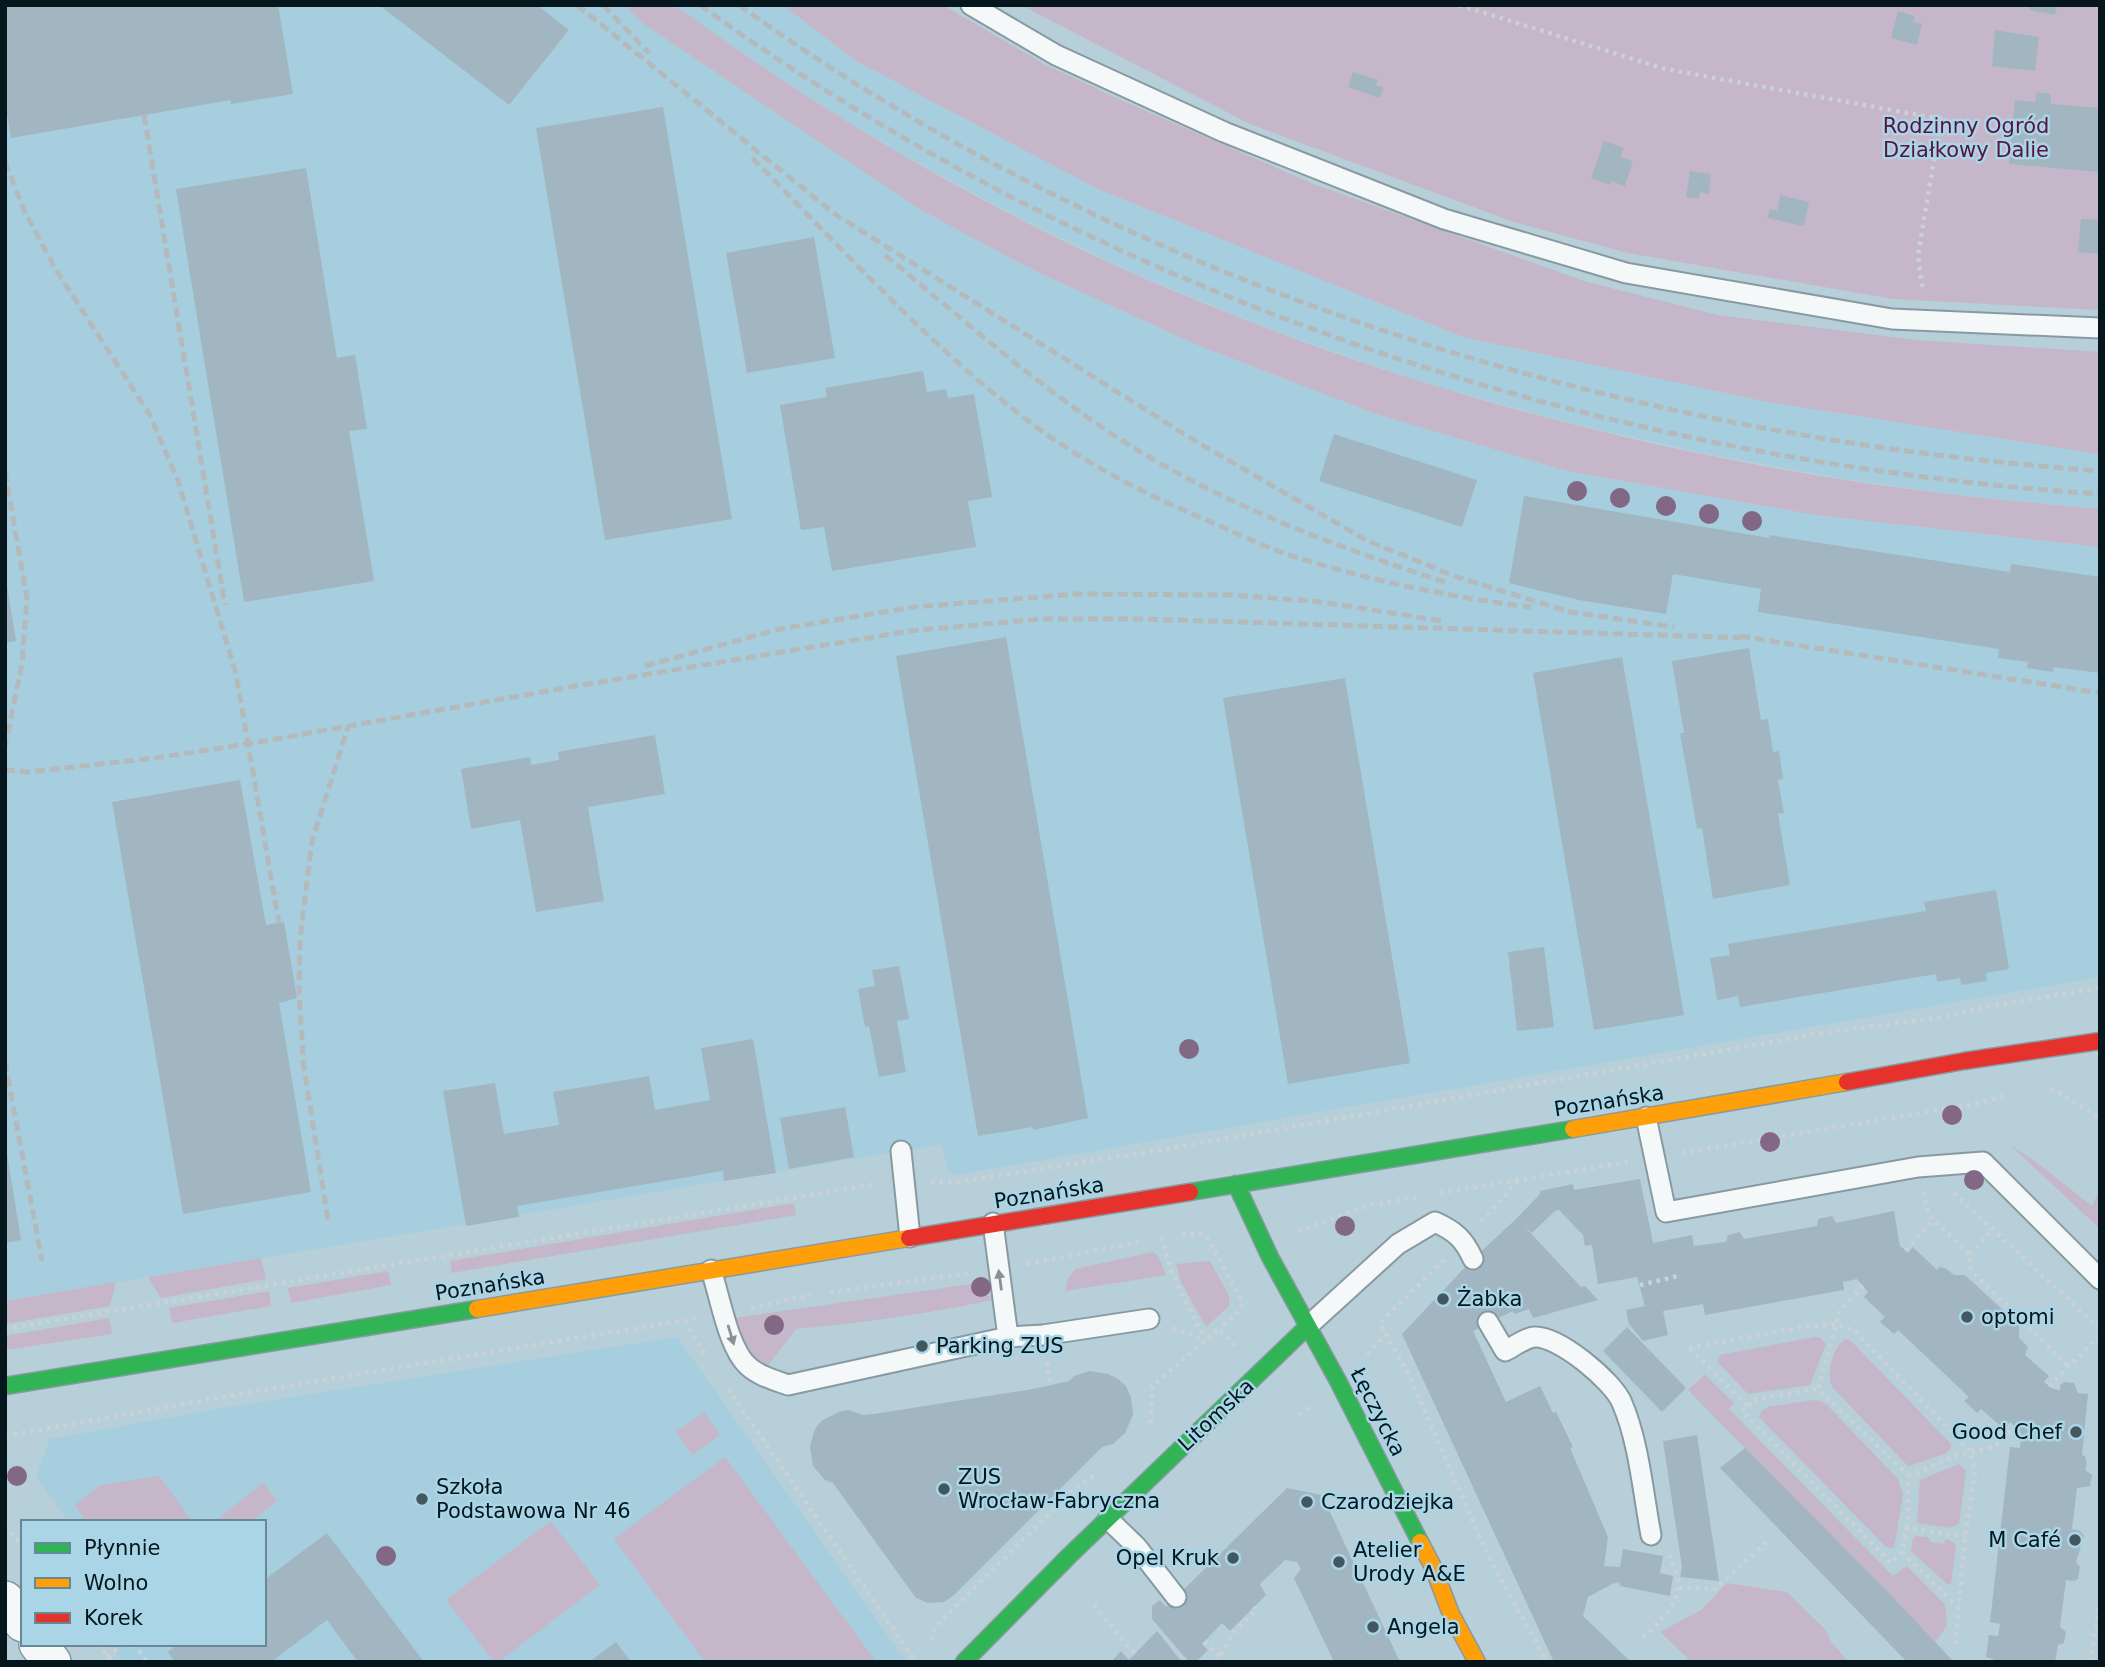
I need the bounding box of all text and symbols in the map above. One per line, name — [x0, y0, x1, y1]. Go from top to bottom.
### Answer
park label: Rodzinny Ogród Działkowy Dalie — [1883, 114, 2049, 162]
street label: Poznańska — [1552, 1080, 1666, 1122]
street label: Poznańska — [992, 1172, 1106, 1214]
street label: Poznańska — [433, 1264, 547, 1306]
one-way arrow — [994, 1269, 1005, 1291]
place label: Żabka — [1457, 1286, 1522, 1311]
marker: Żabka — [1435, 1291, 1451, 1307]
place label: optomi — [1981, 1305, 2055, 1329]
marker: optomi — [1959, 1309, 1975, 1325]
one-way arrow — [726, 1325, 736, 1346]
place label: Parking ZUS — [936, 1334, 1064, 1358]
marker: Parking ZUS — [914, 1338, 930, 1354]
street label: Łęczycka — [1345, 1363, 1410, 1460]
street label: Litomska — [1173, 1374, 1259, 1456]
place label: Good Chef — [1952, 1420, 2063, 1444]
marker: Good Chef — [2068, 1424, 2084, 1440]
place label: ZUS Wrocław-Fabryczna — [958, 1465, 1160, 1513]
place label: Szkoła Podstawowa Nr 46 — [436, 1475, 631, 1523]
marker: ZUS Wrocław-Fabryczna — [936, 1481, 952, 1497]
place label: Czarodziejka — [1321, 1490, 1454, 1514]
marker: Szkoła Podstawowa Nr 46 — [414, 1491, 430, 1507]
marker: Czarodziejka — [1299, 1494, 1315, 1510]
legend — [21, 1520, 266, 1646]
place label: M Café — [1988, 1528, 2061, 1552]
marker: M Café — [2067, 1532, 2083, 1548]
text: Płynnie — [84, 1536, 160, 1560]
place label: Atelier Urody A&E — [1353, 1538, 1466, 1586]
place label: Opel Kruk — [1116, 1546, 1220, 1570]
marker: Opel Kruk — [1225, 1550, 1241, 1566]
marker: Atelier Urody A&E — [1331, 1554, 1347, 1570]
text: Wolno — [84, 1571, 148, 1595]
text: Korek — [84, 1606, 144, 1630]
place label: Angela — [1387, 1615, 1460, 1639]
marker: Angela — [1365, 1619, 1381, 1635]

